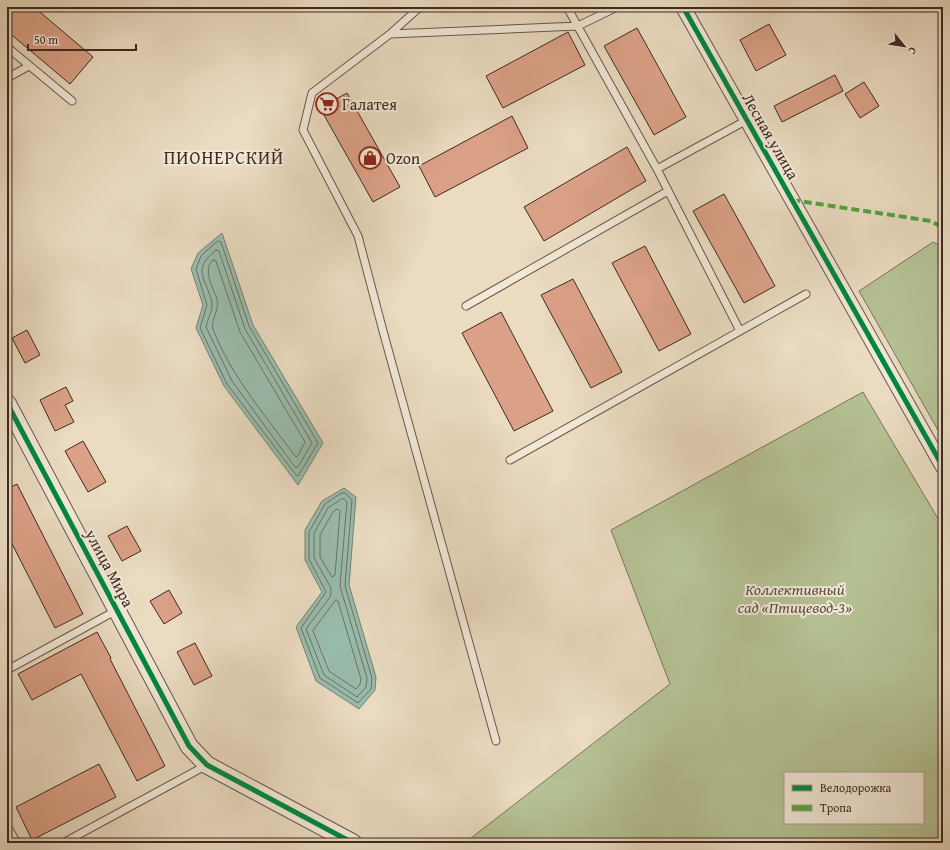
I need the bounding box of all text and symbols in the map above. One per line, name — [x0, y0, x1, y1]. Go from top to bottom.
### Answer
scale bar — [28, 26, 136, 52]
north arrow — [884, 26, 924, 66]
text: 50 m — [34, 31, 58, 48]
text: С — [904, 44, 921, 58]
street label: Лесная улица — [736, 88, 806, 184]
supermarket icon: Галатея — [314, 91, 340, 117]
place label: Галатея — [342, 92, 397, 116]
district label: ПИОНЕРСКИЙ — [164, 144, 284, 171]
shop icon: Ozon — [357, 145, 383, 171]
place label: Ozon — [386, 146, 420, 170]
street label: улица Мира — [79, 524, 141, 612]
park label: Коллективный сад «Птицевод-3» — [738, 577, 852, 619]
legend — [784, 772, 924, 824]
text: Велодорожка — [820, 779, 891, 796]
text: Тропа — [820, 799, 852, 816]

